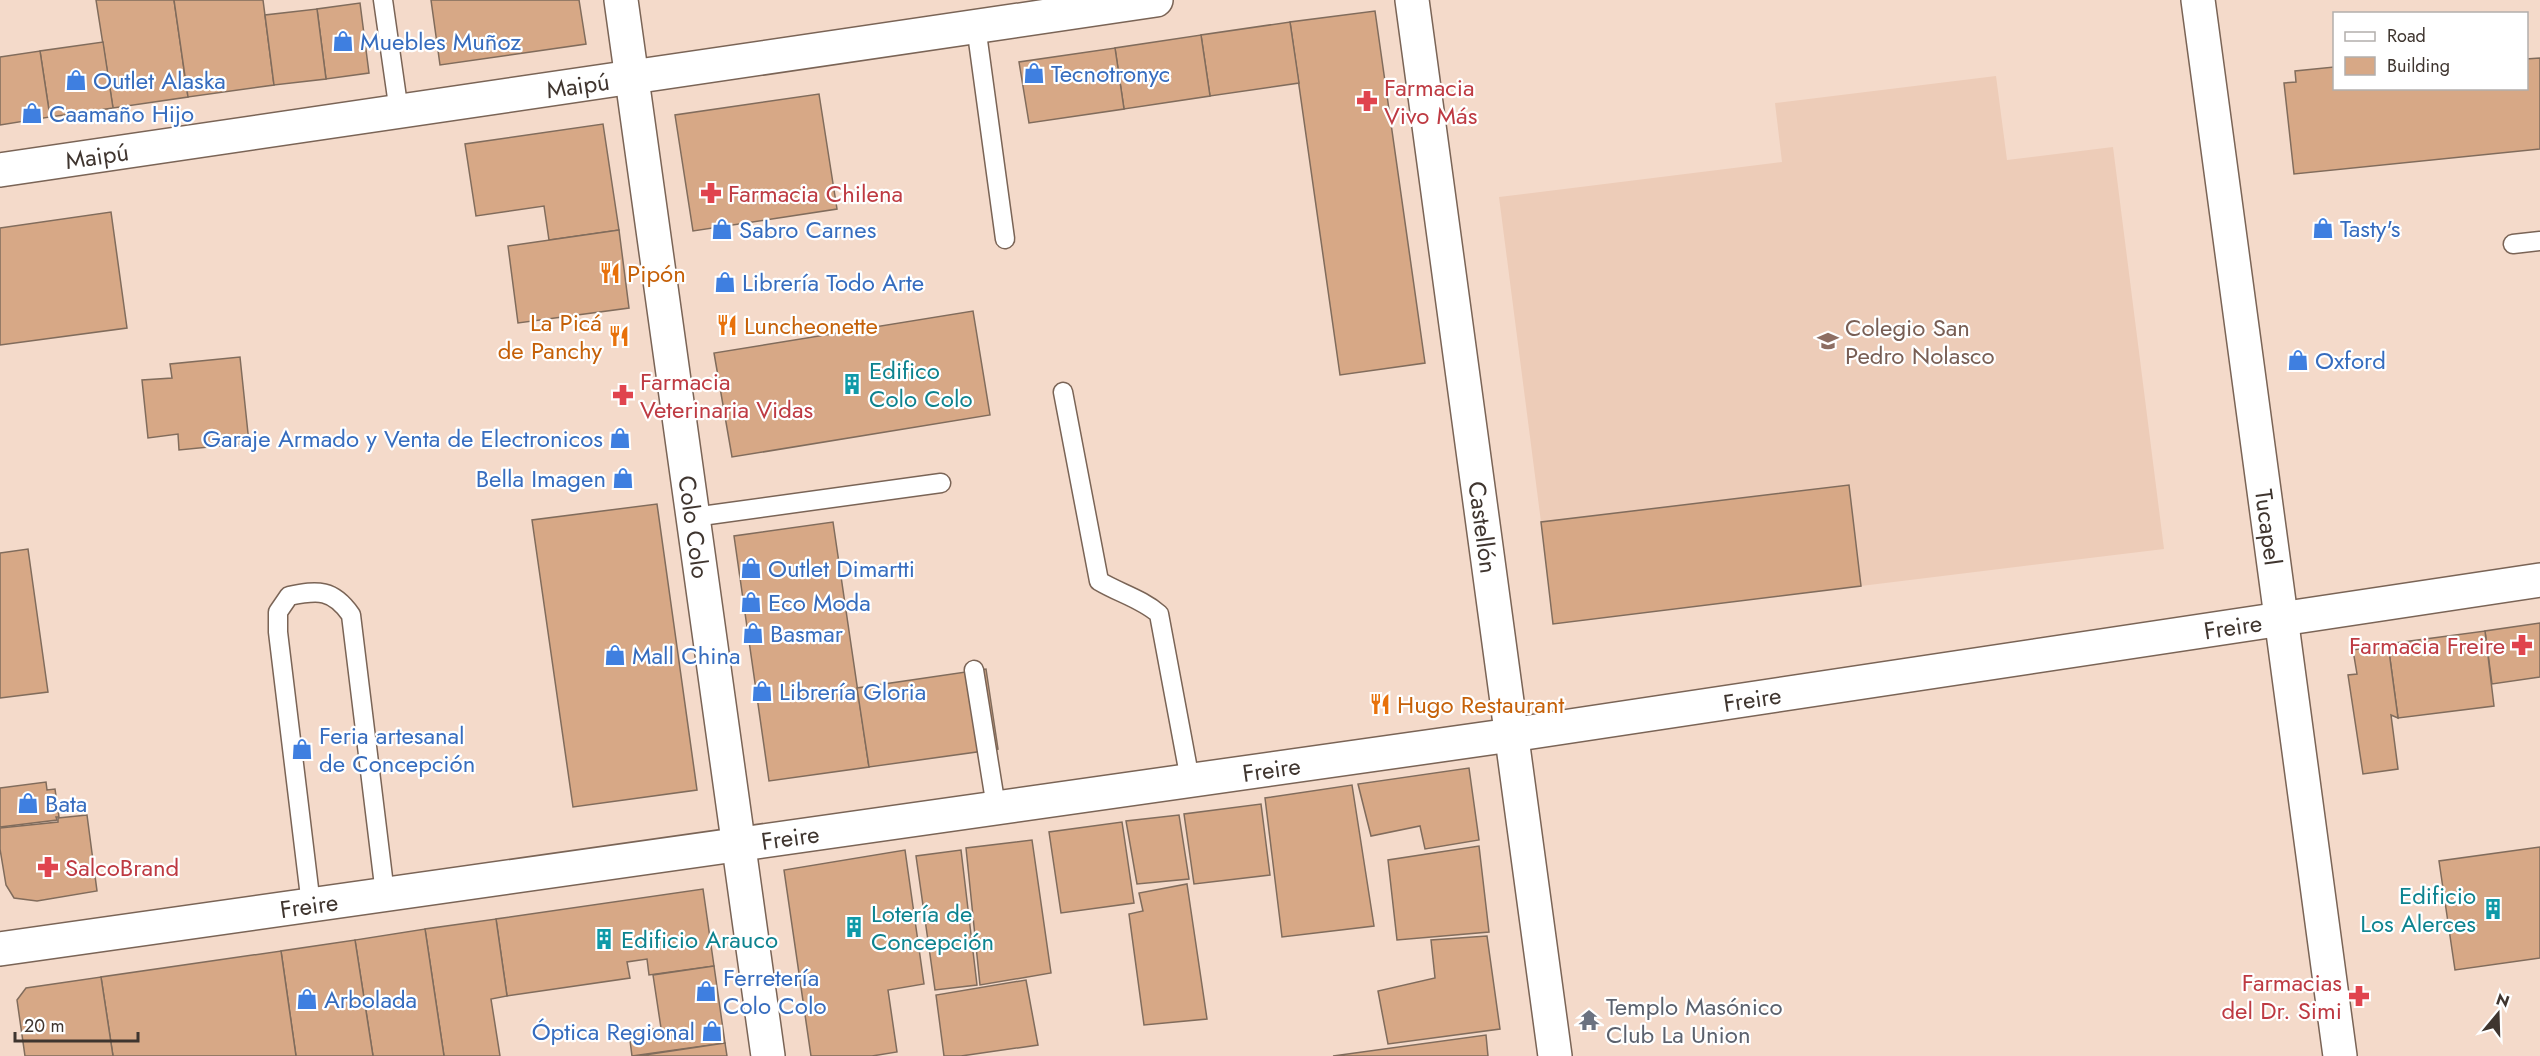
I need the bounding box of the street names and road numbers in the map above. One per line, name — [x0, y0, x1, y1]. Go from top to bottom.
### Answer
street label: Maipú — [544, 63, 612, 107]
street label: Maipú — [63, 134, 131, 178]
street label: Colo Colo — [670, 473, 719, 581]
street label: Castellón — [1460, 479, 1507, 575]
street label: Tucapel — [2246, 487, 2291, 567]
street label: Freire — [2201, 605, 2264, 648]
street label: Freire — [1721, 677, 1784, 720]
street label: Freire — [1240, 748, 1303, 790]
street label: Freire — [759, 816, 821, 859]
street label: Freire — [278, 884, 340, 927]

